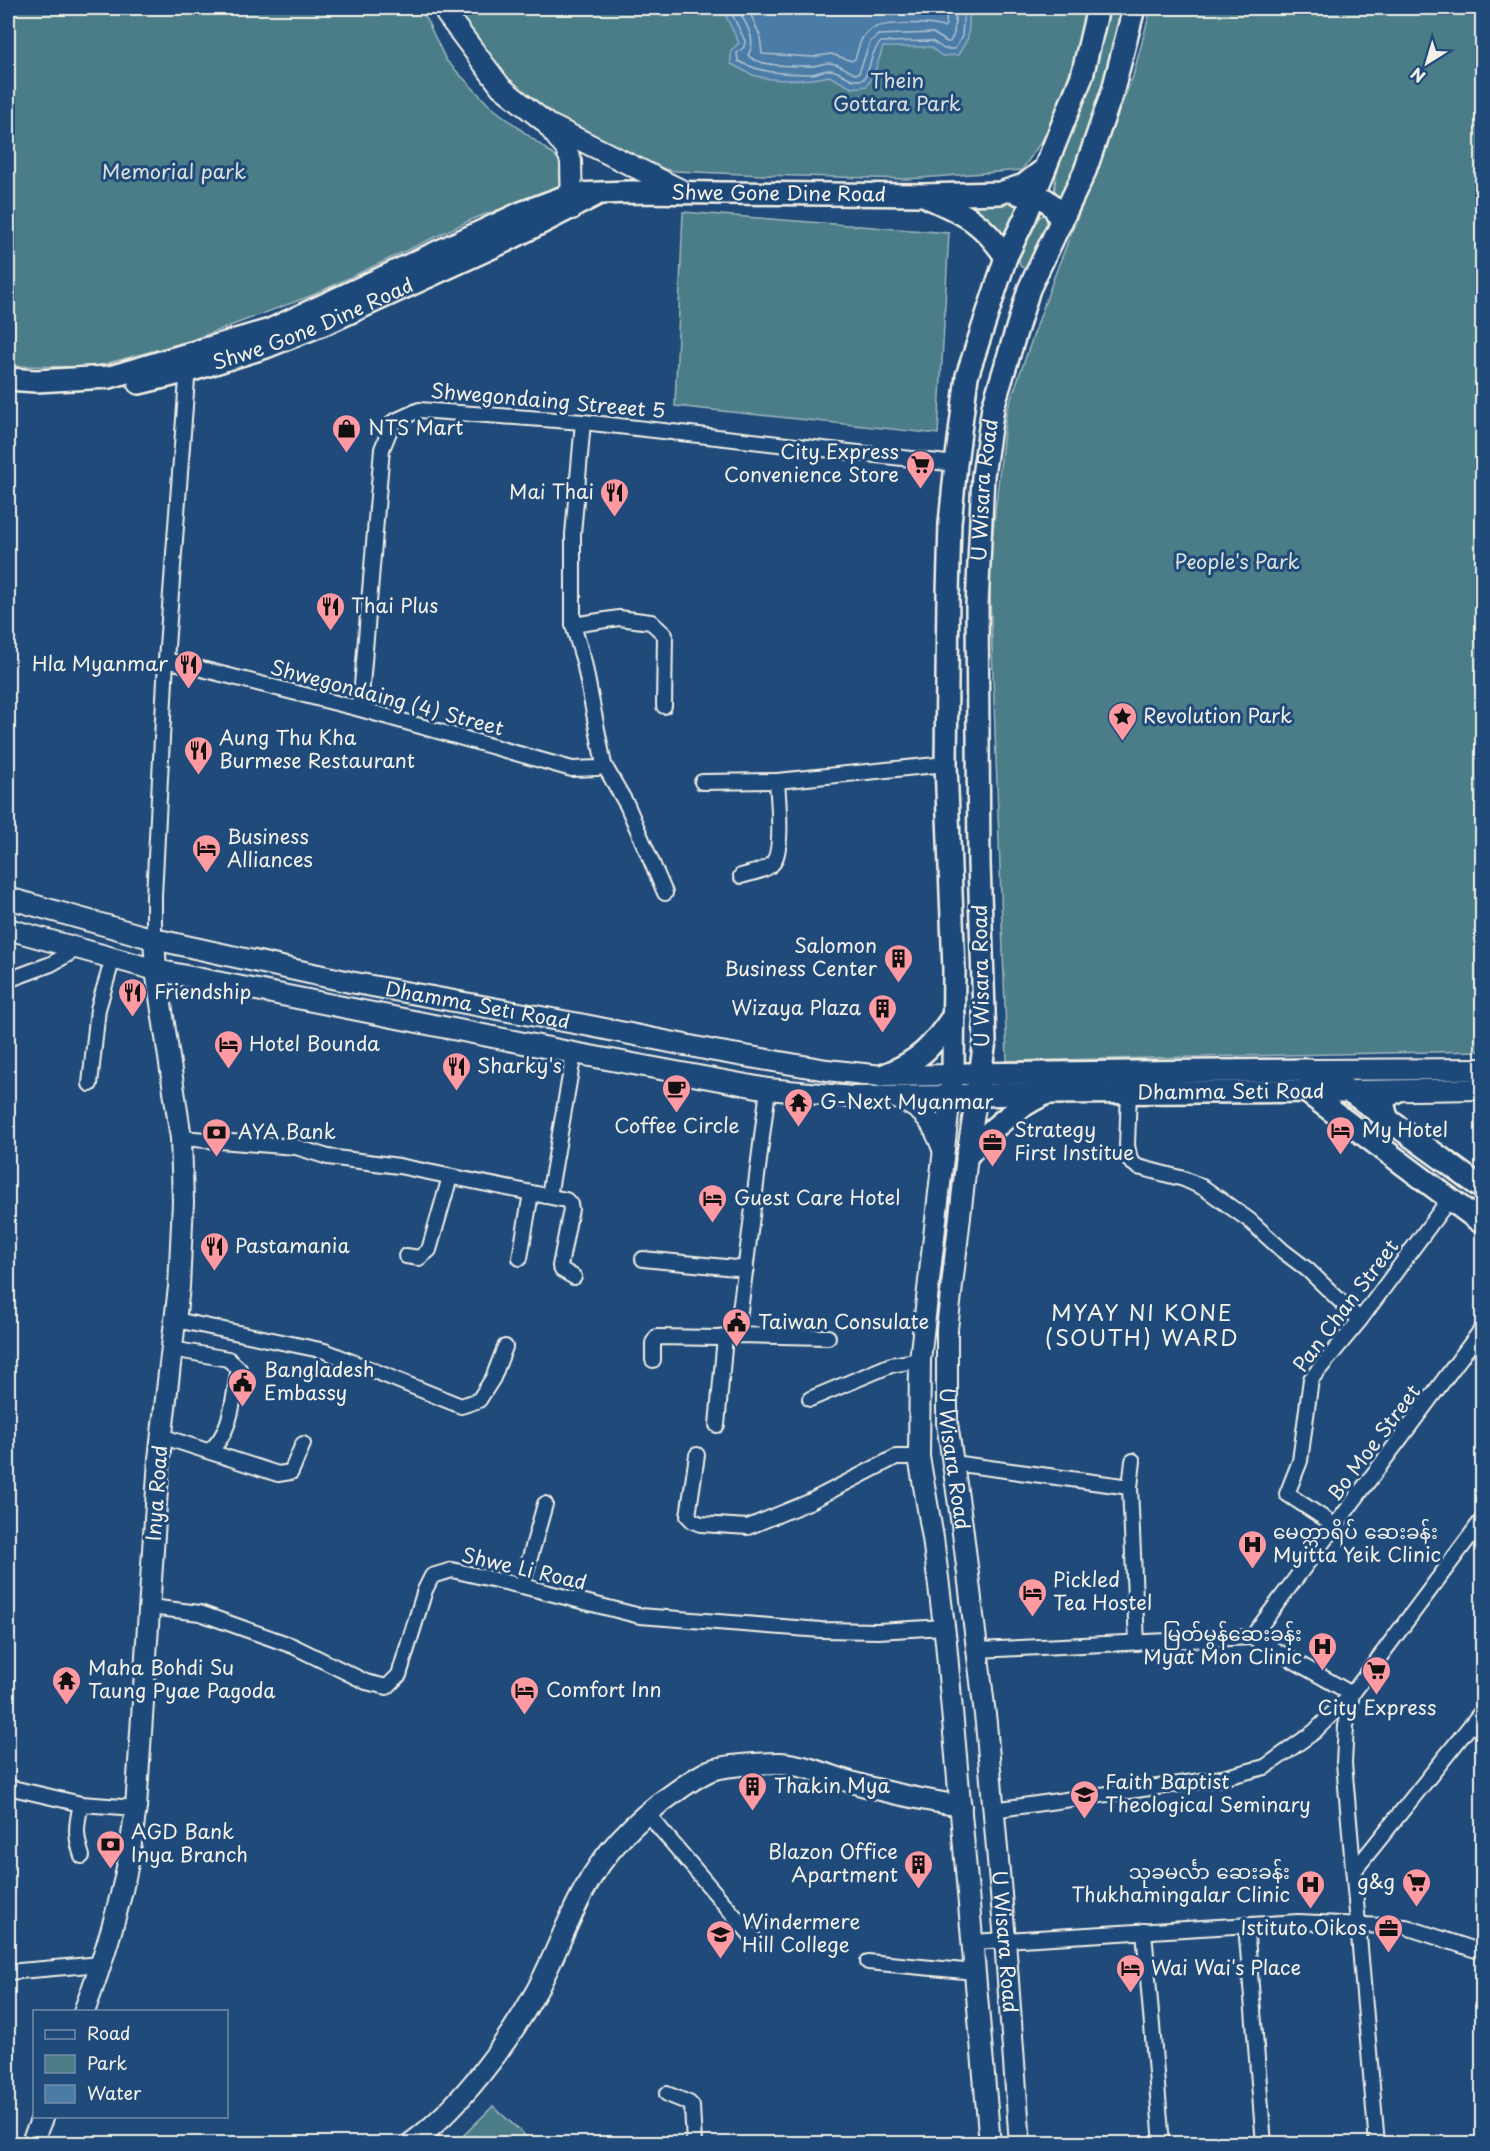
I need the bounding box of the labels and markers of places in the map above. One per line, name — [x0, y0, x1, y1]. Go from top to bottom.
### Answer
shop icon: NTS Mart — [331, 412, 363, 454]
place label: NTS Mart — [368, 412, 463, 442]
place label: City Express Convenience Store — [724, 436, 899, 489]
supermarket icon: City Express Convenience Store — [904, 448, 936, 490]
place label: Mai Thai — [509, 476, 594, 506]
restaurant icon: Mai Thai — [599, 476, 631, 518]
restaurant icon: Thai Plus — [314, 590, 346, 632]
place label: Thai Plus — [351, 590, 438, 620]
place label: Hla Myanmar — [32, 648, 168, 678]
restaurant icon: Hla Myanmar — [173, 648, 205, 690]
place icon: Revolution Park — [1106, 700, 1138, 742]
place label: Revolution Park — [1143, 700, 1292, 730]
place label: Aung Thu Kha Burmese Restaurant — [219, 722, 415, 775]
restaurant icon: Aung Thu Kha Burmese Restaurant — [182, 734, 214, 776]
place label: Business Alliances — [227, 821, 313, 874]
hotel icon: Business Alliances — [190, 832, 222, 874]
place label: Salomon Business Center — [724, 930, 878, 983]
building icon: Salomon Business Center — [882, 942, 914, 984]
restaurant icon: Friendship — [117, 976, 149, 1018]
place label: Friendship — [154, 976, 251, 1006]
place label: Wizaya Plaza — [731, 992, 861, 1022]
building icon: Wizaya Plaza — [866, 992, 898, 1034]
hotel icon: Hotel Bounda — [212, 1028, 244, 1070]
place label: Hotel Bounda — [249, 1028, 380, 1058]
restaurant icon: Sharky's — [440, 1050, 472, 1092]
place label: Sharky's — [477, 1050, 562, 1080]
cafe icon: Coffee Circle — [661, 1072, 693, 1114]
temple icon: G-Next Myanmar — [783, 1086, 815, 1128]
place label: G-Next Myanmar — [820, 1086, 993, 1116]
place label: Coffee Circle — [614, 1110, 740, 1140]
place label: Strategy First Institue — [1014, 1114, 1135, 1167]
hotel icon: My Hotel — [1325, 1114, 1357, 1156]
place label: My Hotel — [1362, 1114, 1448, 1144]
bank icon: AYA Bank — [201, 1116, 233, 1158]
place label: AYA Bank — [238, 1116, 336, 1146]
office icon: Strategy First Institue — [977, 1126, 1009, 1168]
hotel icon: Guest Care Hotel — [697, 1182, 729, 1224]
place label: Guest Care Hotel — [734, 1182, 900, 1212]
restaurant icon: Pastamania — [198, 1230, 230, 1272]
place label: Pastamania — [235, 1230, 350, 1260]
public building icon: Taiwan Consulate — [721, 1306, 753, 1348]
place label: Taiwan Consulate — [758, 1306, 929, 1336]
place label: Bangladesh Embassy — [264, 1354, 374, 1407]
public building icon: Bangladesh Embassy — [227, 1366, 259, 1408]
place label: မေတ္တာရိပ် ဆေးခန်း Myitta Yeik Clinic — [1273, 1516, 1441, 1569]
hospital icon: မေတ္တာရိပ် ဆေးခန်း Myitta Yeik Clinic — [1236, 1528, 1268, 1570]
place label: Pickled Tea Hostel — [1053, 1564, 1152, 1617]
hotel icon: Pickled Tea Hostel — [1016, 1576, 1048, 1618]
place label: မြတ်မွန်ဆေးခန်း Myat Mon Clinic — [1143, 1618, 1302, 1671]
hospital icon: မြတ်မွန်ဆေးခန်း Myat Mon Clinic — [1307, 1630, 1339, 1672]
place label: Maha Bohdi Su Taung Pyae Pagoda — [88, 1652, 276, 1705]
supermarket icon: City Express — [1361, 1654, 1393, 1696]
temple icon: Maha Bohdi Su Taung Pyae Pagoda — [51, 1664, 83, 1706]
hotel icon: Comfort Inn — [509, 1674, 541, 1716]
place label: Comfort Inn — [546, 1674, 662, 1704]
place label: City Express — [1318, 1692, 1436, 1722]
place label: Faith Baptist Theological Seminary — [1105, 1766, 1311, 1819]
building icon: Thakin Mya — [737, 1770, 769, 1812]
place label: Thakin Mya — [774, 1770, 890, 1800]
school or university icon: Faith Baptist Theological Seminary — [1068, 1778, 1100, 1820]
place label: AGD Bank Inya Branch — [131, 1816, 248, 1869]
bank icon: AGD Bank Inya Branch — [94, 1828, 126, 1870]
place label: Blazon Office Apartment — [768, 1836, 898, 1889]
building icon: Blazon Office Apartment — [903, 1848, 935, 1890]
place label: သုခမင်္လာ ဆေးခန်း Thukhamingalar Clinic — [1071, 1856, 1290, 1909]
place label: g&g — [1357, 1866, 1395, 1896]
supermarket icon: g&g — [1400, 1866, 1432, 1908]
hospital icon: သုခမင်္လာ ဆေးခန်း Thukhamingalar Clinic — [1295, 1868, 1327, 1910]
place label: Windermere Hill College — [742, 1906, 861, 1959]
place label: Istituto Oikos — [1240, 1912, 1367, 1942]
office icon: Istituto Oikos — [1372, 1912, 1404, 1954]
school or university icon: Windermere Hill College — [705, 1918, 737, 1960]
hotel icon: Wai Wai's Place — [1114, 1952, 1146, 1994]
place label: Wai Wai's Place — [1151, 1952, 1301, 1982]

